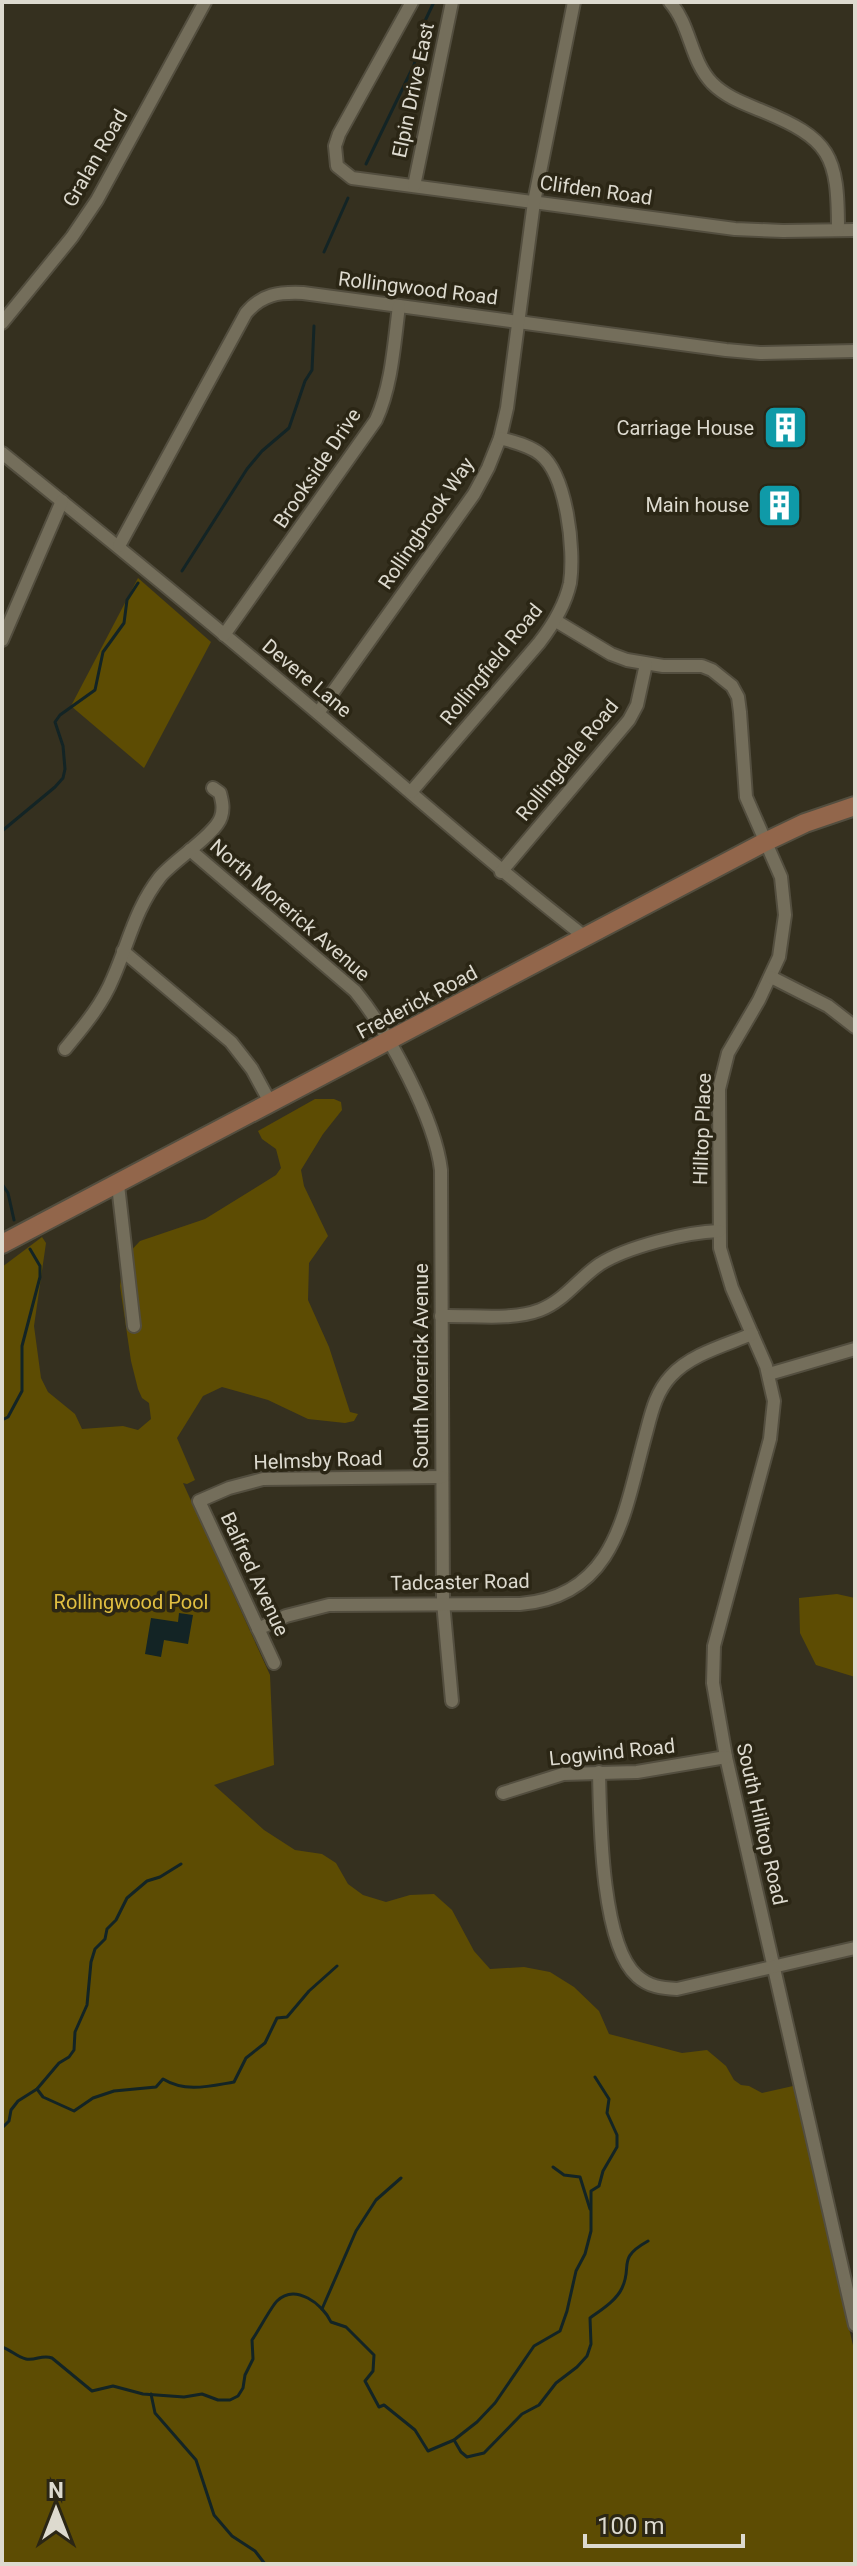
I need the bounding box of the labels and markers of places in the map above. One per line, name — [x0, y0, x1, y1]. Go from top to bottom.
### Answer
building icon: Carriage House — [761, 404, 809, 452]
place label: Carriage House — [616, 416, 754, 440]
building icon: Main house — [756, 481, 804, 529]
place label: Main house — [645, 493, 749, 517]

